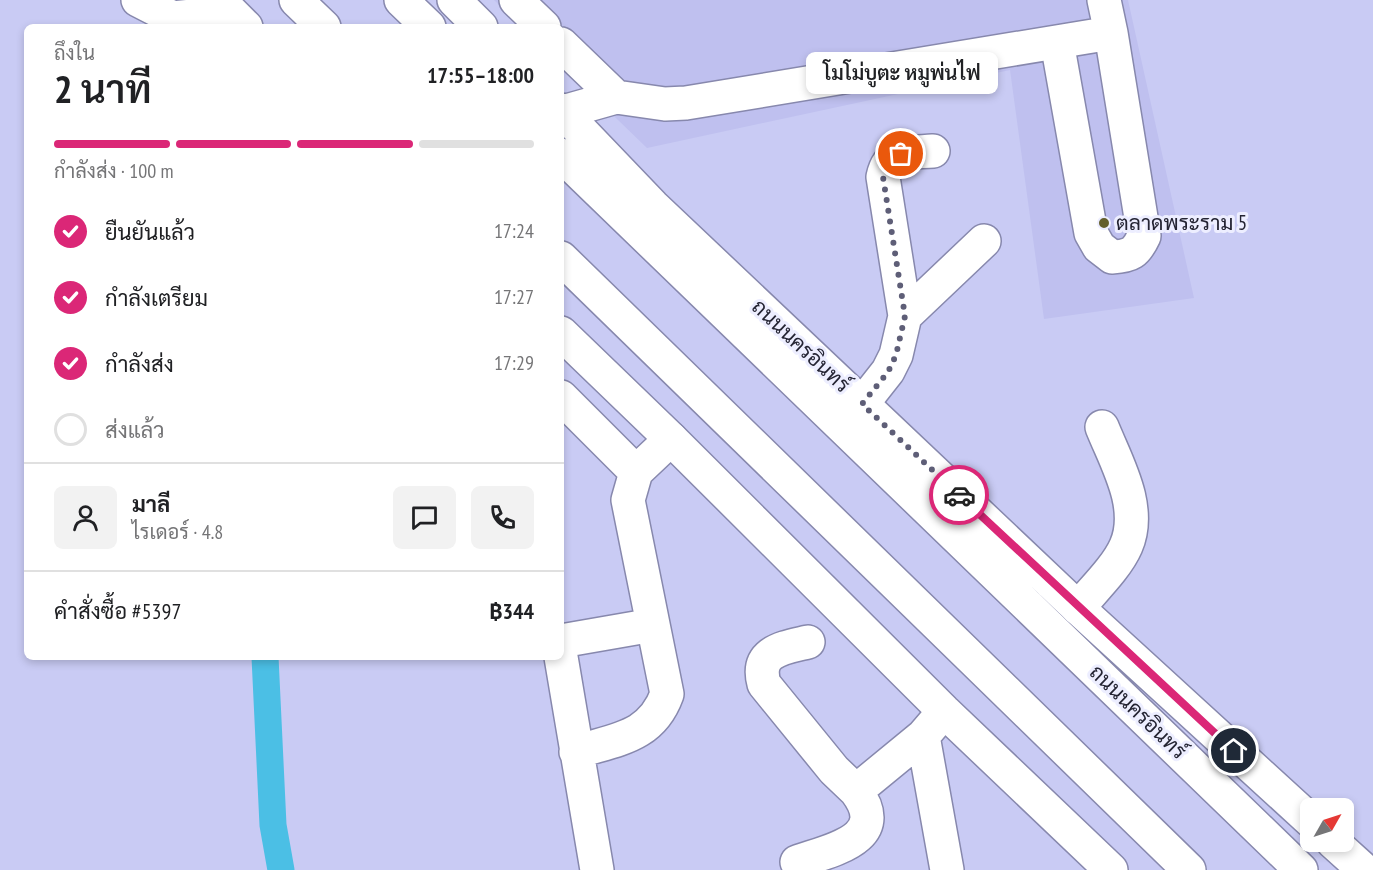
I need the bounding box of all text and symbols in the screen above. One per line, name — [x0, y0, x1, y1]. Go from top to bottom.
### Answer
text: ถึงใน — [54, 40, 95, 66]
callout: โมโม่บูตะ หมูพ่นไฟ — [805, 52, 997, 94]
text: โมโม่บูตะ หมูพ่นไฟ — [823, 60, 981, 86]
text: 17:55–18:00 — [427, 61, 534, 89]
text: 2 นาที — [54, 63, 152, 114]
pin — [875, 128, 926, 179]
icon: bag — [884, 137, 917, 170]
text: กำลังส่ง · 100 m — [54, 158, 174, 184]
place label: ตลาดพระราม 5 — [1116, 209, 1247, 236]
icon: check — [54, 215, 87, 248]
marker: ตลาดพระราม 5 — [1097, 216, 1111, 230]
text: ยืนยันแล้ว — [105, 218, 195, 246]
text: 17:24 — [494, 218, 534, 244]
icon: check — [54, 281, 87, 314]
text: กำลังเตรียม — [105, 284, 208, 312]
text: 17:27 — [494, 284, 534, 310]
street label: ถนนนครอินทร์ — [746, 293, 856, 398]
icon: check — [54, 347, 87, 380]
text: กำลังส่ง — [105, 350, 174, 378]
text: 17:29 — [494, 350, 534, 376]
text: ส่งแล้ว — [105, 416, 165, 444]
courier — [929, 465, 989, 525]
icon: car — [943, 479, 976, 512]
button: person — [54, 486, 117, 549]
button: chat — [393, 486, 456, 549]
button: phone — [471, 486, 534, 549]
text: มาลี — [132, 490, 170, 518]
text: ไรเดอร์ · 4.8 — [132, 519, 223, 545]
text: คำสั่งซื้อ #5397 — [54, 597, 181, 625]
text: ฿344 — [489, 597, 534, 625]
street label: ถนนนครอินทร์ — [1084, 659, 1193, 765]
pin — [1208, 725, 1259, 776]
icon: home — [1217, 734, 1250, 767]
north arrow — [1300, 798, 1354, 852]
map controls — [1300, 798, 1354, 852]

